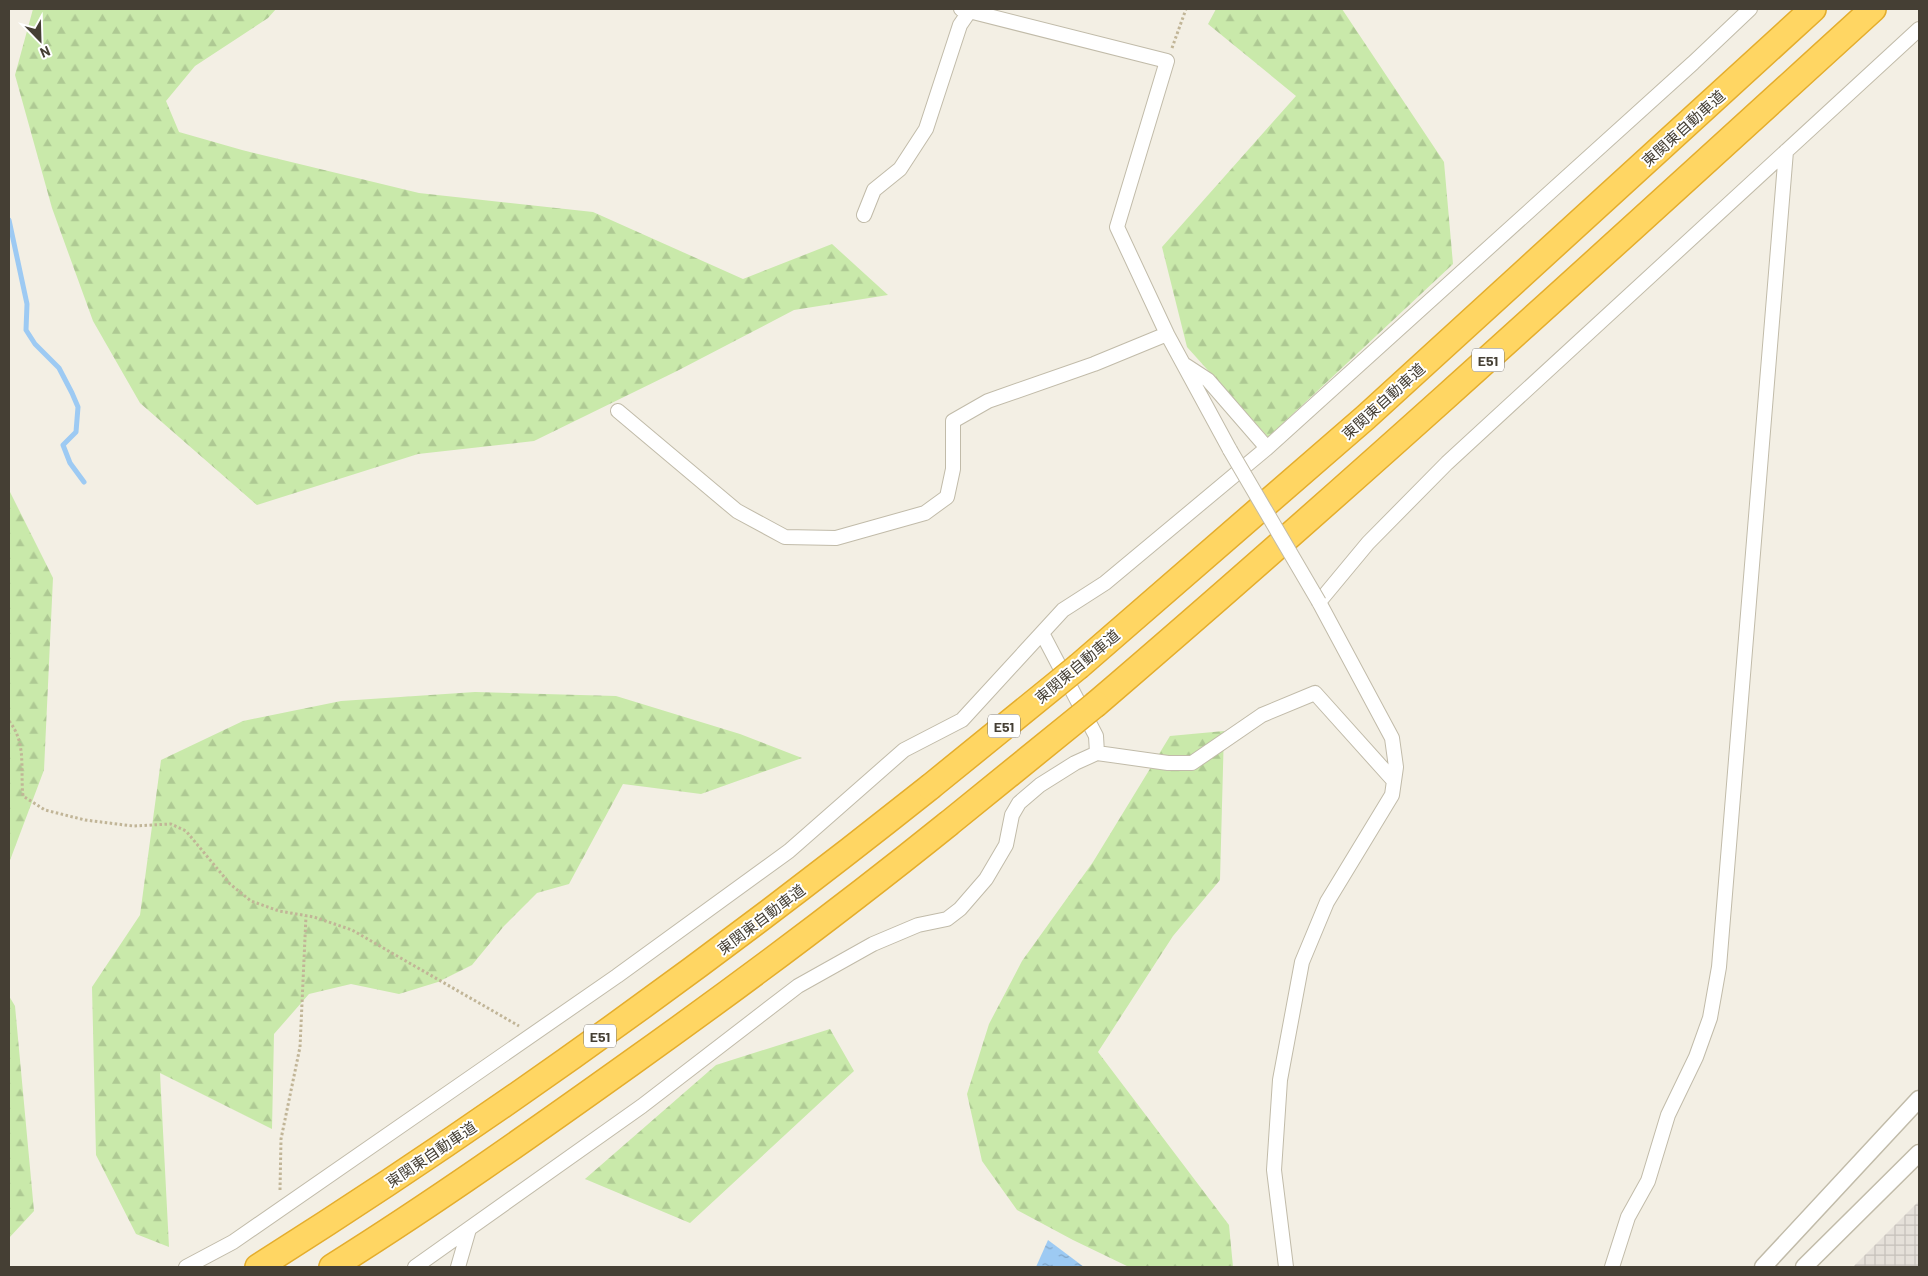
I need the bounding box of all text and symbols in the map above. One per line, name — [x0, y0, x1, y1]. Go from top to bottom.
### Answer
north arrow — [15, 15, 65, 65]
text: N — [38, 43, 53, 62]
street label: 東関東自動車道 — [1638, 86, 1728, 170]
road number: E51 — [1472, 348, 1504, 372]
street label: 東関東自動車道 — [1338, 359, 1428, 443]
street label: 東関東自動車道 — [1031, 625, 1123, 707]
road number: E51 — [988, 714, 1020, 738]
street label: 東関東自動車道 — [714, 880, 808, 958]
road number: E51 — [584, 1024, 616, 1048]
street label: 東関東自動車道 — [382, 1117, 480, 1191]

